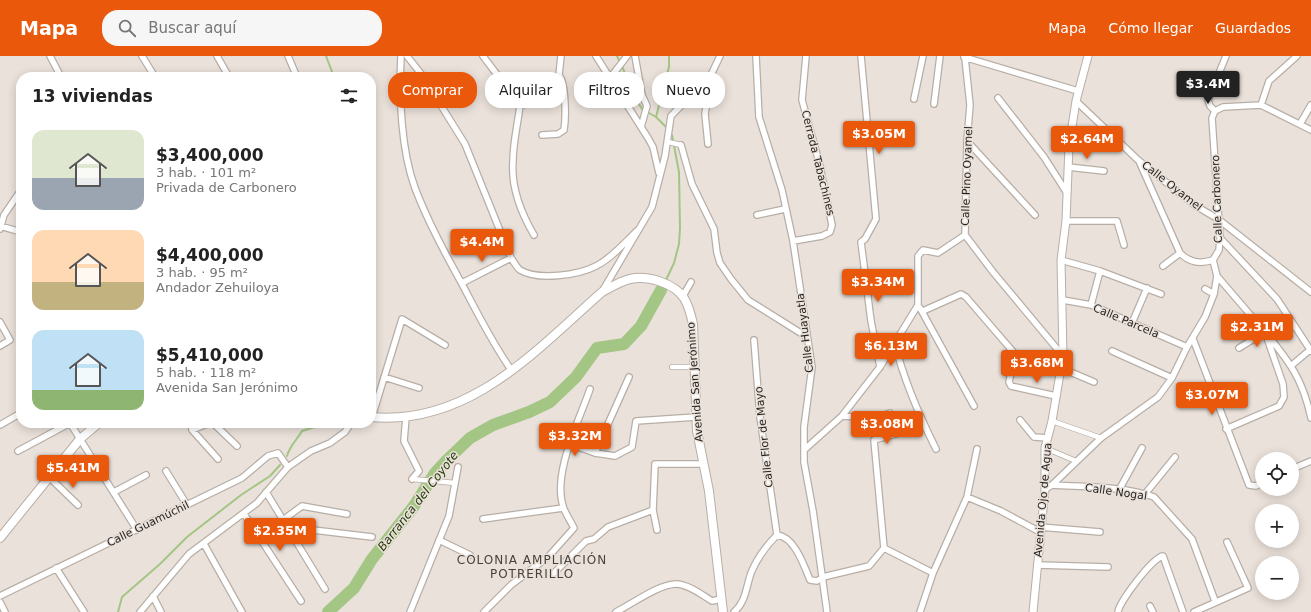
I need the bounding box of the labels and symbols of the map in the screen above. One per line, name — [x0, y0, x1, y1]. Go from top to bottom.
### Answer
pin: $3.4M — [1180, 71, 1236, 105]
street label: Cerrada Tabachines — [799, 109, 837, 217]
pin: $3.05M — [846, 121, 912, 155]
street label: Calle Pino Oyamel — [959, 126, 975, 226]
pin: $2.64M — [1054, 126, 1120, 160]
street label: Calle Carbonero — [1209, 154, 1225, 243]
street label: Calle Oyamel — [1139, 158, 1205, 214]
pin: $4.4M — [454, 229, 510, 263]
pin: $3.34M — [845, 269, 911, 303]
street label: Calle Huayatla — [794, 292, 816, 374]
street label: Calle Parcela — [1091, 301, 1161, 341]
pin: $2.31M — [1224, 314, 1290, 348]
street label: Avenida San Jerónimo — [684, 321, 706, 442]
pin: $6.13M — [858, 333, 924, 367]
pin: $3.68M — [1004, 350, 1070, 384]
pin: $3.07M — [1179, 382, 1245, 416]
street label: Calle Flor de Mayo — [752, 386, 776, 488]
pin: $3.08M — [854, 411, 920, 445]
pin: $3.32M — [542, 423, 608, 457]
street label: Avenida Ojo de Agua — [1032, 442, 1054, 558]
water label: Barranca del Coyote — [375, 448, 461, 554]
pin: $5.41M — [40, 455, 106, 489]
street label: Calle Nogal — [1084, 481, 1148, 503]
street label: Calle Guamúchil — [105, 498, 191, 550]
pin: $2.35M — [247, 518, 313, 552]
district label: COLONIA AMPLIACIÓN POTRERILLO — [457, 552, 607, 581]

